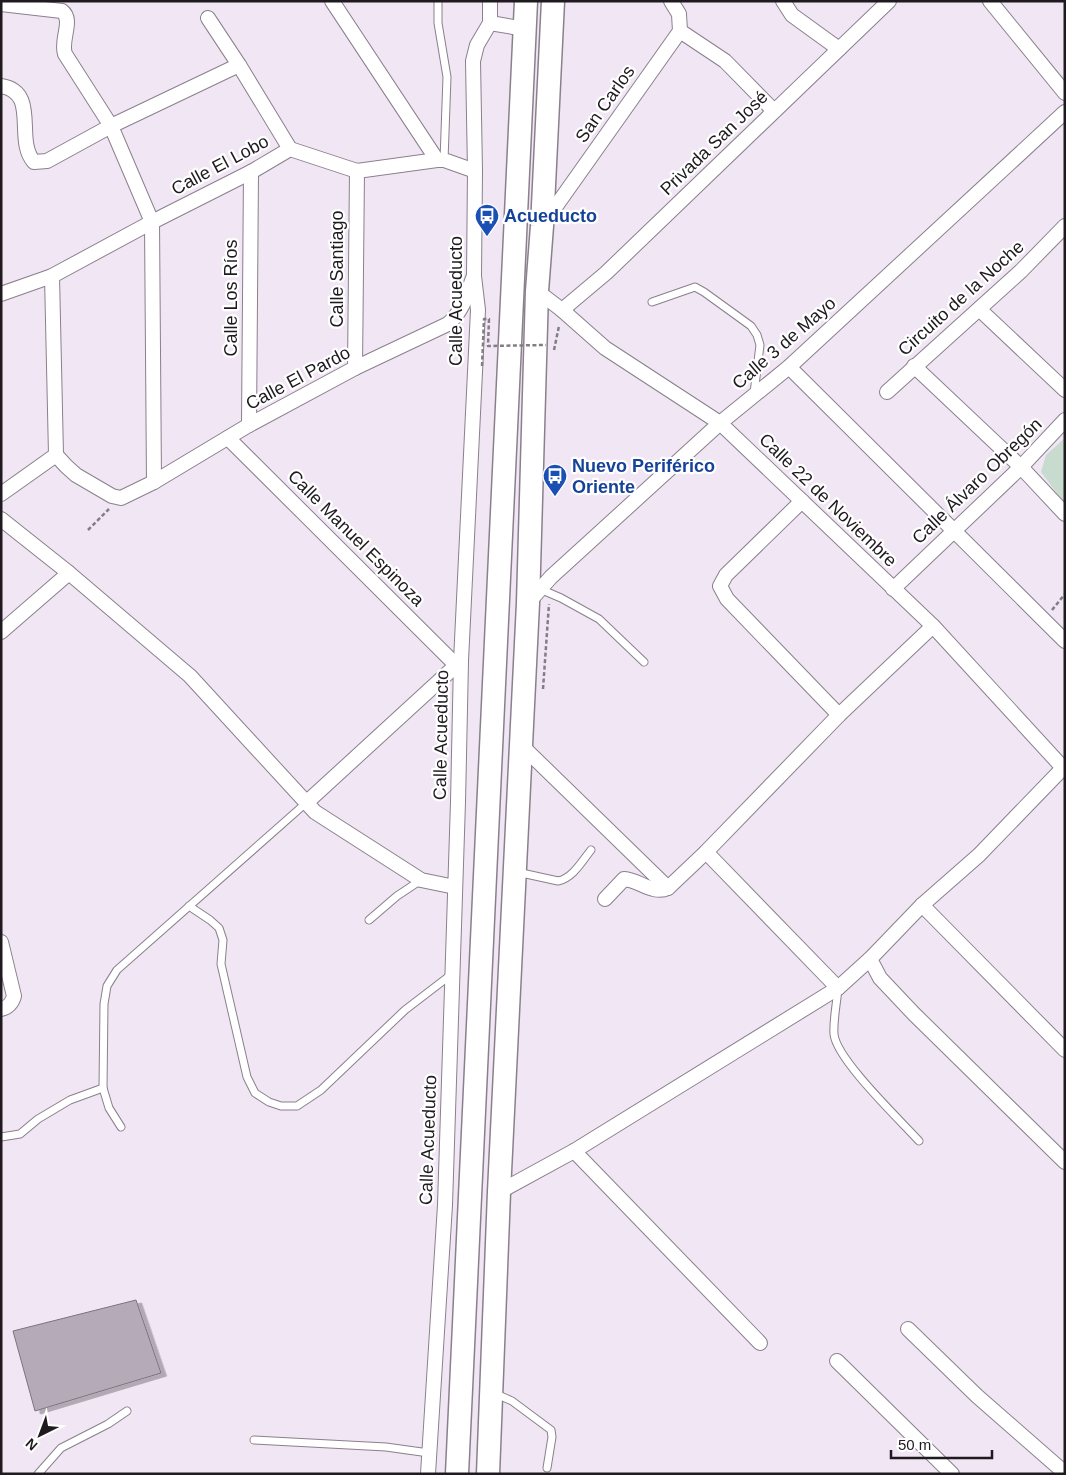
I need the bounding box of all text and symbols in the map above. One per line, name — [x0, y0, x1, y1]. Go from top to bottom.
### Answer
street label: San Carlos — [571, 62, 639, 146]
street label: Privada San José — [656, 87, 772, 199]
street label: Calle El Lobo — [168, 131, 272, 199]
bus stop icon: Acueducto — [474, 203, 500, 237]
place label: Acueducto — [504, 206, 597, 226]
street label: Calle Santiago — [327, 210, 347, 328]
street label: Calle Acueducto — [446, 236, 466, 366]
street label: Circuito de la Noche — [894, 236, 1028, 360]
street label: Calle Los Ríos — [221, 239, 241, 357]
street label: Calle 3 de Mayo — [728, 293, 840, 393]
street label: Calle El Pardo — [243, 342, 353, 414]
street label: Calle Álvaro Obregón — [908, 414, 1046, 548]
street label: Calle 22 de Noviembre — [755, 429, 901, 571]
place label: Nuevo Periférico Oriente — [572, 456, 715, 497]
bus stop icon: Nuevo Periférico Oriente — [542, 463, 568, 497]
street label: Calle Manuel Espinoza — [284, 466, 429, 611]
street label: Calle Acueducto — [430, 670, 452, 800]
street label: Calle Acueducto — [416, 1075, 440, 1205]
north arrow — [15, 1410, 65, 1460]
scale bar — [891, 1428, 992, 1460]
text: N — [22, 1435, 40, 1454]
text: 50 m — [898, 1436, 931, 1453]

